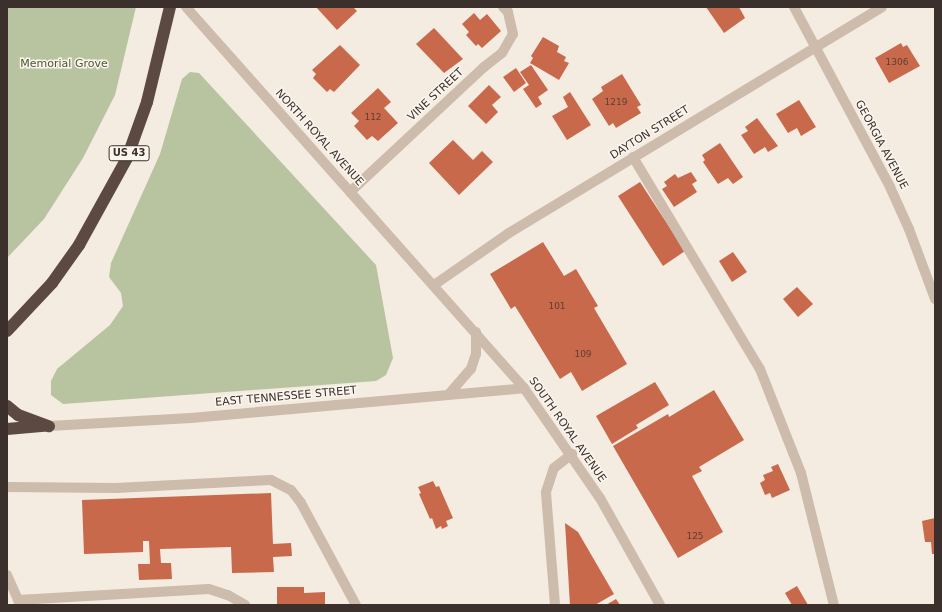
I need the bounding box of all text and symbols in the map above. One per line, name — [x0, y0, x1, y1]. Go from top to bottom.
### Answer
park label: Memorial Grove — [20, 57, 108, 71]
house number: 1306 — [886, 57, 908, 67]
street label: VINE STREET — [405, 66, 467, 124]
street label: NORTH ROYAL AVENUE — [272, 87, 366, 189]
house number: 1219 — [605, 97, 627, 107]
street label: GEORGIA AVENUE — [852, 98, 910, 192]
street label: DAYTON STREET — [608, 103, 692, 163]
house number: 112 — [364, 112, 382, 122]
road number: US 43 — [108, 145, 150, 161]
house number: 101 — [548, 301, 566, 311]
house number: 109 — [574, 349, 592, 359]
street label: SOUTH ROYAL AVENUE — [526, 375, 608, 485]
street label: EAST TENNESSEE STREET — [215, 384, 357, 410]
house number: 125 — [686, 531, 704, 541]

